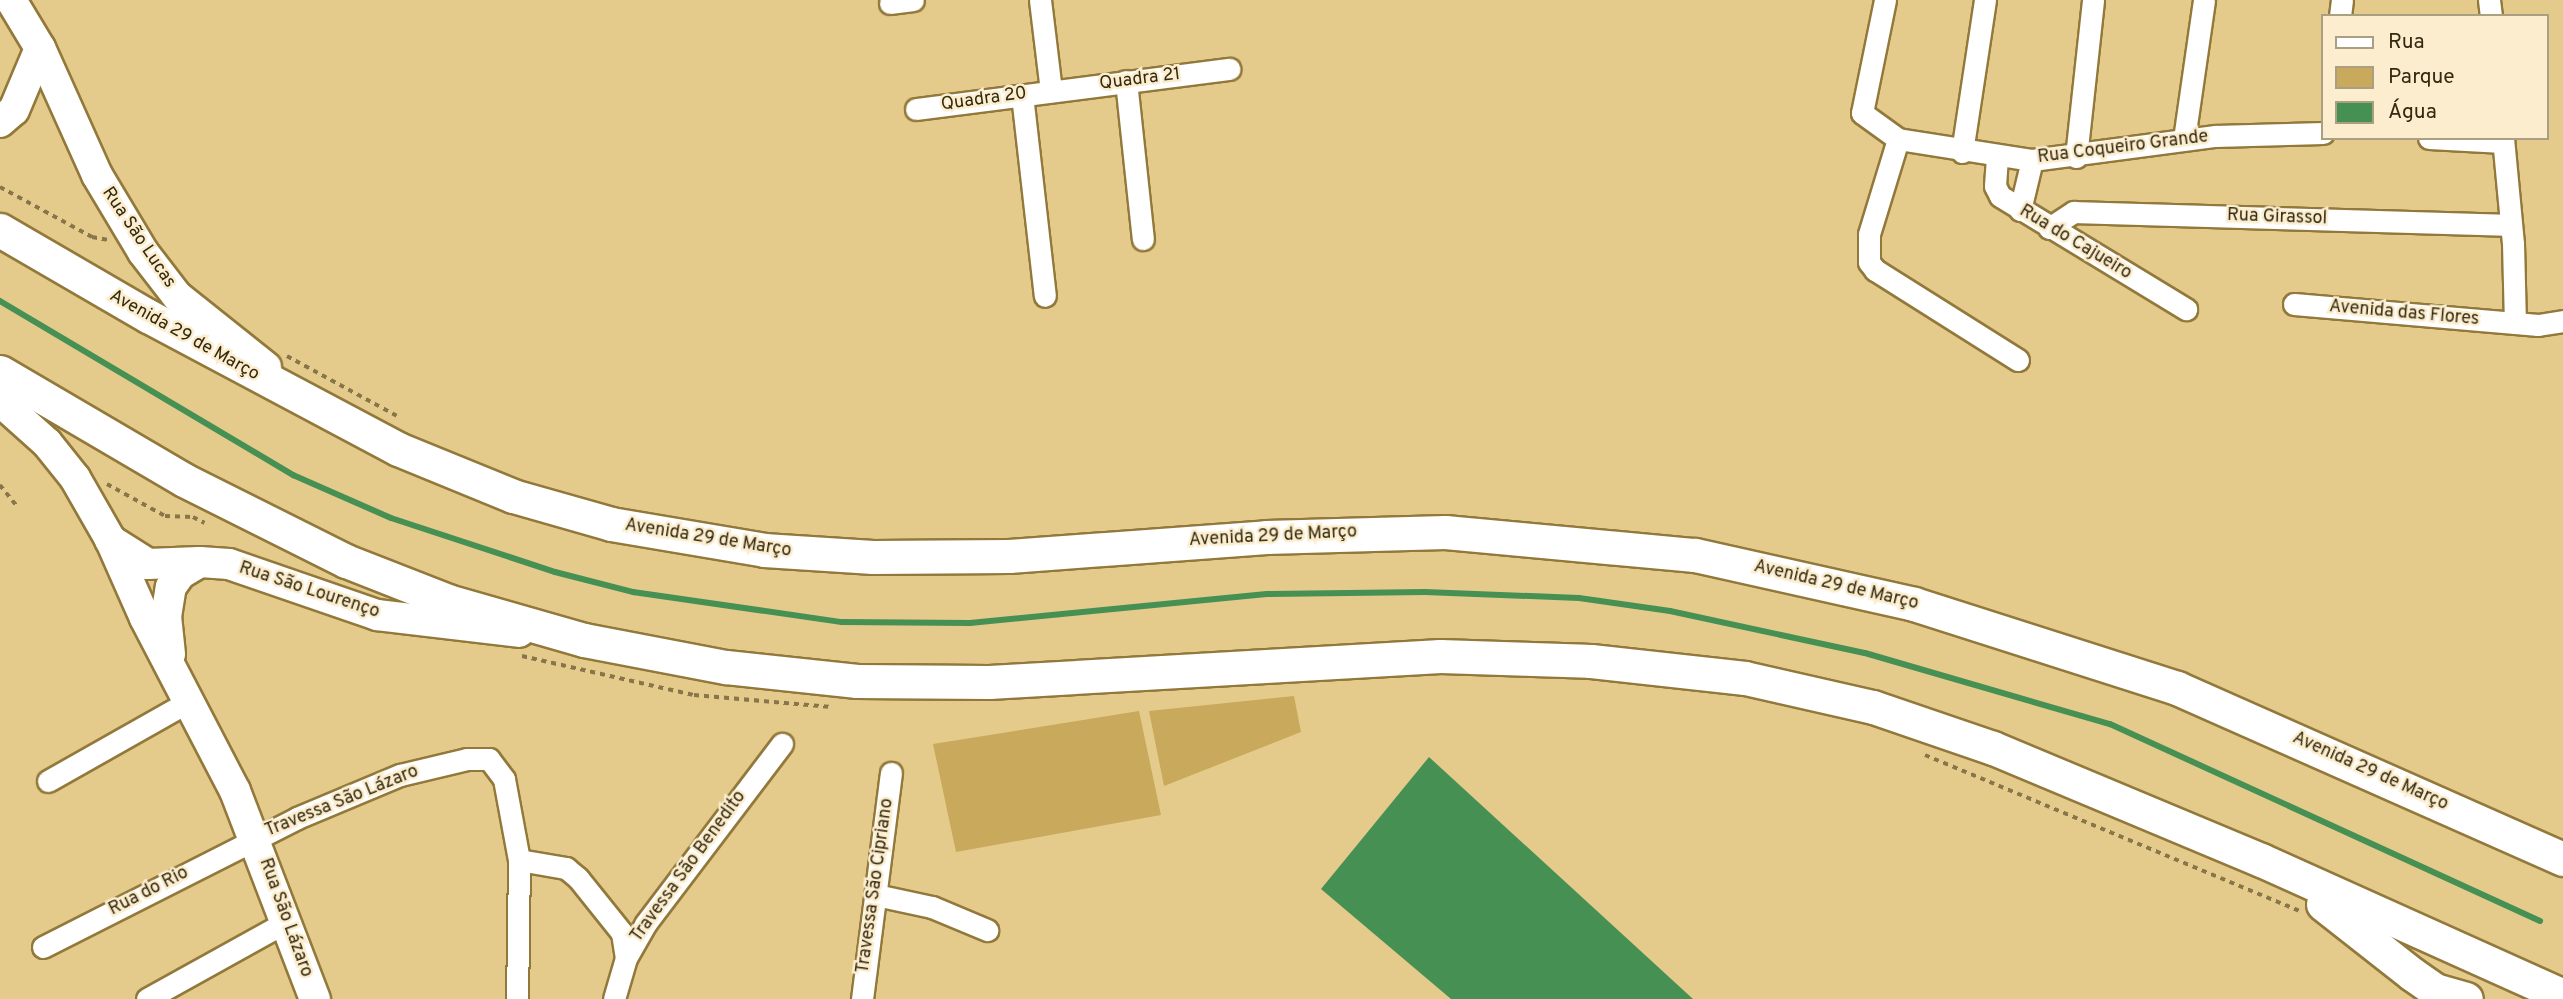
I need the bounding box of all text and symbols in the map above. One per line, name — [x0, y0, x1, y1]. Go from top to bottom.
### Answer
legend — [2322, 14, 2549, 140]
text: Rua — [2388, 29, 2425, 56]
street label: Quadra 21 — [1098, 64, 1182, 96]
text: Parque — [2388, 64, 2455, 91]
street label: Quadra 20 — [940, 83, 1028, 117]
text: Água — [2388, 99, 2437, 126]
street label: Rua Coqueiro Grande — [2036, 127, 2210, 169]
street label: Rua São Lucas — [96, 183, 180, 293]
street label: Rua do Cajueiro — [2015, 201, 2135, 285]
street label: Rua Girassol — [2227, 205, 2327, 231]
street label: Avenida 29 de Março — [105, 286, 263, 386]
street label: Avenida das Flores — [2328, 297, 2480, 331]
street label: Avenida 29 de Março — [623, 515, 793, 563]
street label: Avenida 29 de Março — [1188, 522, 1358, 552]
street label: Avenida 29 de Março — [1752, 557, 1920, 615]
street label: Rua São Lourenço — [236, 558, 382, 624]
street label: Avenida 29 de Março — [2289, 728, 2451, 816]
street label: Travessa São Lázaro — [262, 761, 422, 843]
street label: Travessa São Benedito — [627, 787, 751, 947]
street label: Travessa São Cipriano — [853, 797, 899, 975]
street label: Rua São Lázaro — [253, 856, 317, 980]
street label: Rua do Rio — [106, 863, 192, 921]

